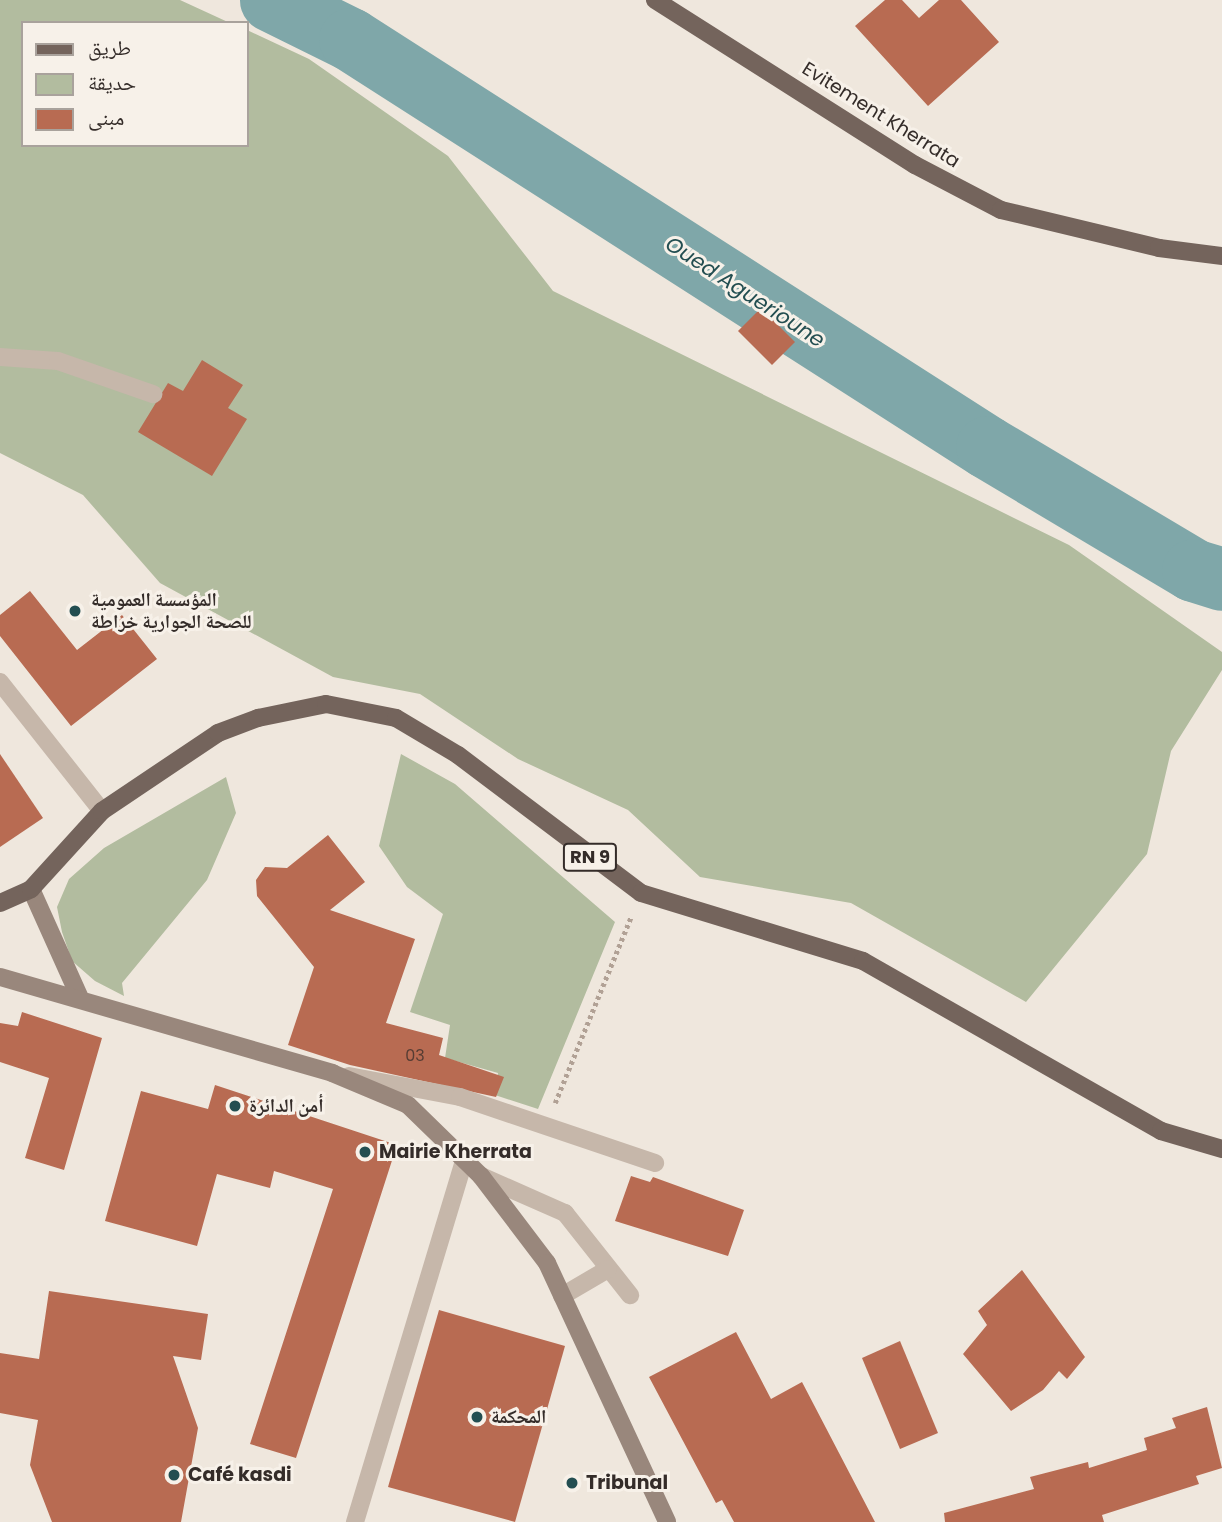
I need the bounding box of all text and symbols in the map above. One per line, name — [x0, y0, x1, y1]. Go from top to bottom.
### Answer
legend — [21, 21, 248, 147]
text: طريق — [88, 33, 131, 62]
street label: Evitement Kherrata — [798, 57, 964, 173]
text: حديقة — [88, 68, 136, 97]
text: مبنى — [88, 103, 124, 132]
water label: Oued Aguerioune — [661, 231, 829, 353]
place label: المؤسسة العمومية للصحة الجوارية خراطة — [91, 589, 252, 633]
marker: المؤسسة العمومية للصحة الجوارية خراطة — [65, 601, 85, 621]
road number: RN 9 — [562, 842, 618, 872]
house number: 03 — [405, 1046, 425, 1066]
place label: أمن الدائرة — [249, 1095, 324, 1117]
marker: أمن الدائرة — [227, 1098, 243, 1114]
place label: Mairie Kherrata — [379, 1141, 532, 1163]
marker: Mairie Kherrata — [357, 1144, 373, 1160]
place label: المحكمة — [491, 1406, 546, 1428]
marker: المحكمة — [469, 1409, 485, 1425]
place label: Café kasdi — [188, 1464, 292, 1486]
marker: Café kasdi — [166, 1467, 182, 1483]
place label: Tribunal — [586, 1472, 668, 1494]
marker: Tribunal — [564, 1475, 580, 1491]

